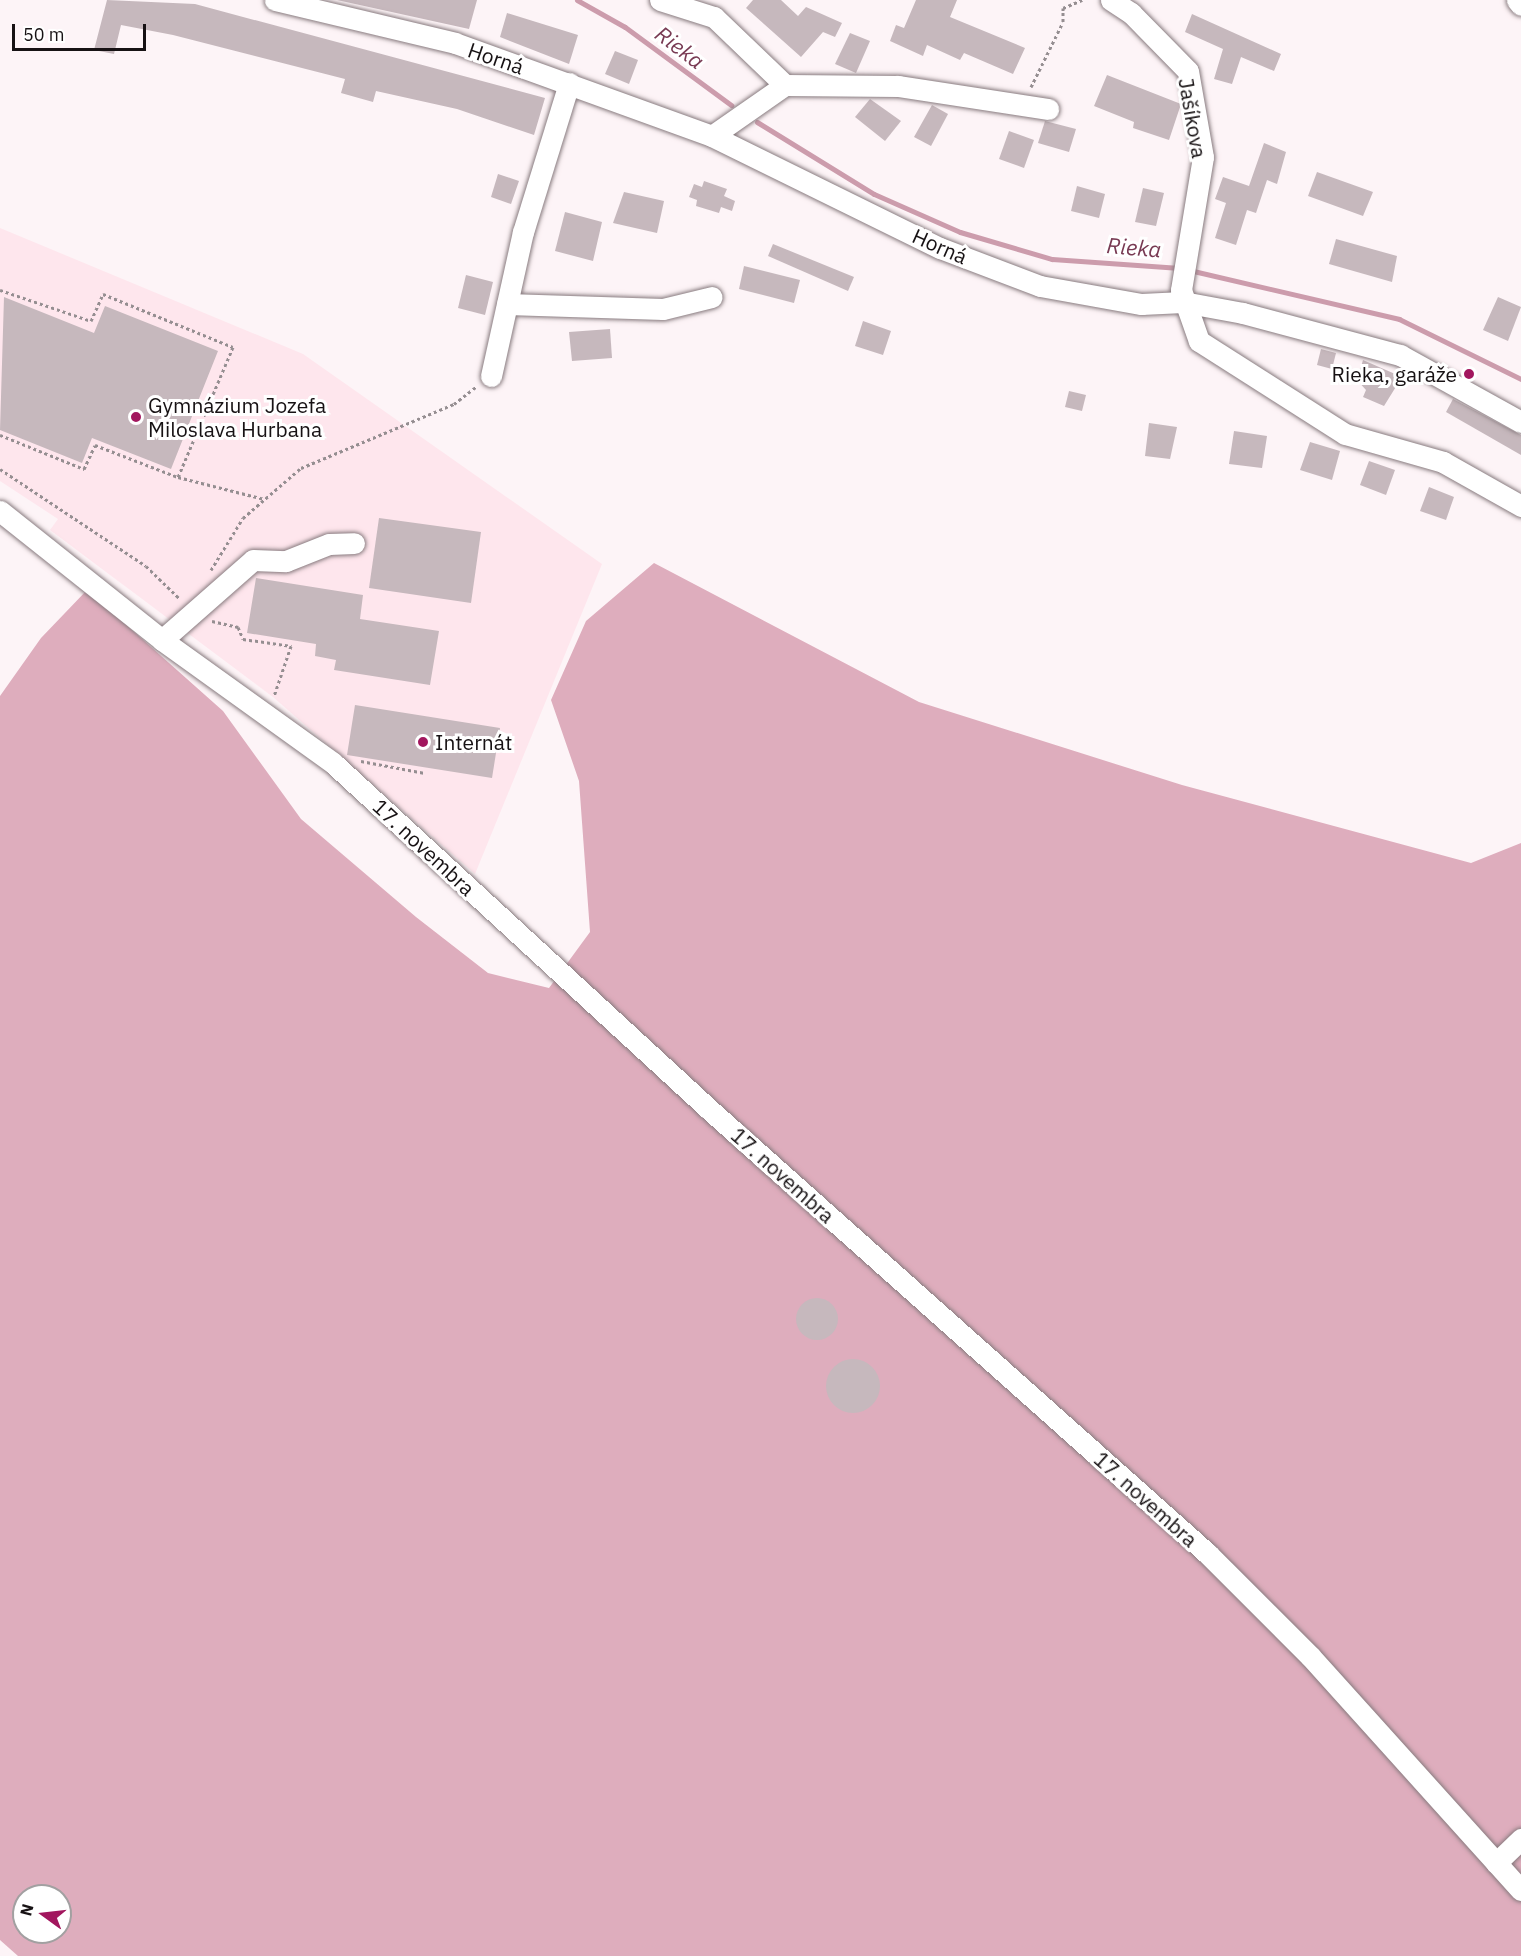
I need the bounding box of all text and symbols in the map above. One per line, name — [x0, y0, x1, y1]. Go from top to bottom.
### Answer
scale bar — [15, 12, 148, 50]
water label: Rieka — [650, 20, 710, 74]
text: 50 m — [23, 23, 65, 46]
street label: Horná — [465, 37, 527, 79]
street label: Jašíkova — [1174, 76, 1212, 160]
street label: Horná — [909, 223, 971, 269]
water label: Rieka — [1106, 231, 1162, 263]
place label: Rieka, garáže — [1332, 361, 1457, 387]
marker: Rieka, garáže — [1462, 367, 1476, 381]
place label: Gymnázium Jozefa Miloslava Hurbana — [148, 392, 326, 442]
marker: Gymnázium Jozefa Miloslava Hurbana — [129, 410, 143, 424]
place label: Internát — [435, 729, 512, 755]
marker: Internát — [416, 735, 430, 749]
street label: 17. novembra — [368, 793, 480, 901]
street label: 17. novembra — [726, 1122, 840, 1228]
street label: 17. novembra — [1089, 1446, 1203, 1552]
north arrow — [12, 1884, 72, 1944]
text: N — [15, 1902, 38, 1918]

